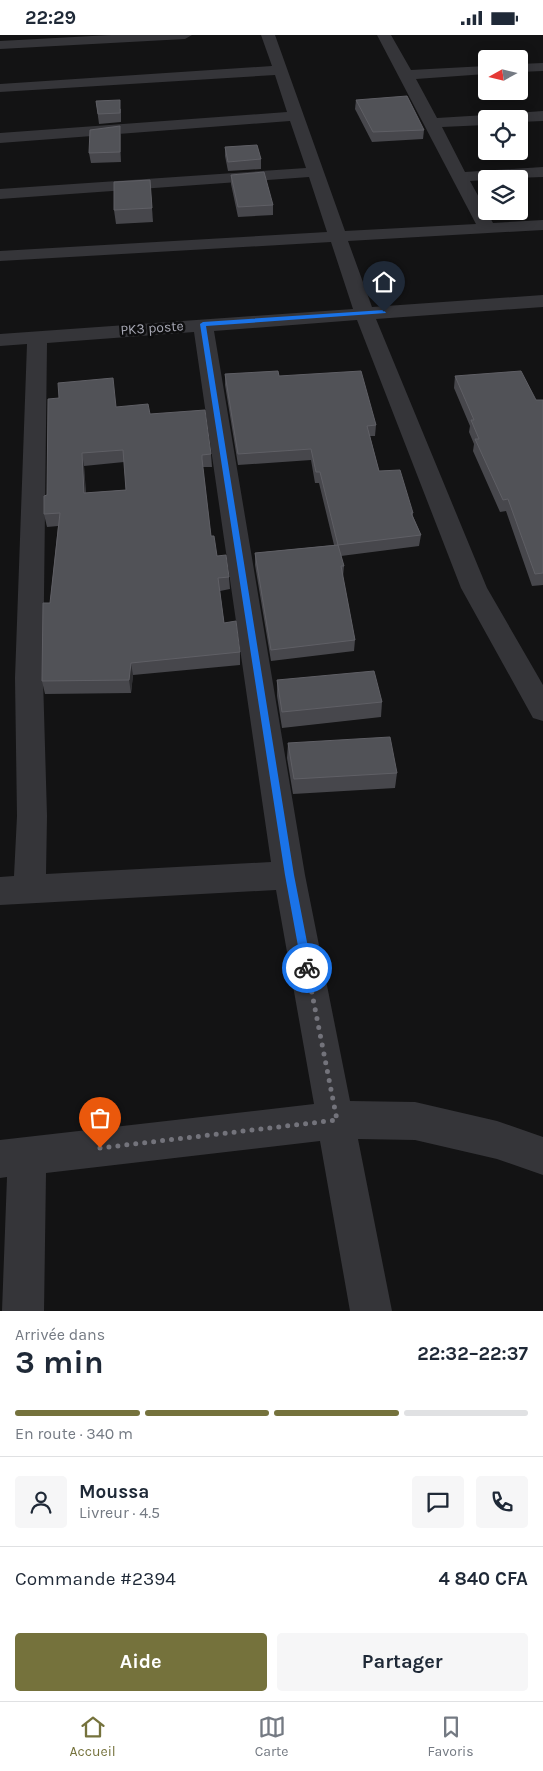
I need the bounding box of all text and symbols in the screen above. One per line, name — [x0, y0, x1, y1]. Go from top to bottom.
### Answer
text: 22:29 — [25, 7, 76, 29]
north arrow — [478, 50, 528, 100]
map controls — [478, 50, 528, 220]
button: locate — [478, 110, 528, 160]
button: layers — [478, 170, 528, 220]
pin — [363, 261, 405, 312]
icon: home — [370, 268, 398, 296]
street label: PK3 poste — [120, 317, 184, 339]
courier — [282, 943, 332, 993]
icon: bike — [293, 954, 321, 982]
pin — [79, 1097, 121, 1148]
icon: bag — [86, 1104, 114, 1132]
text: Arrivée dans — [15, 1325, 105, 1344]
text: 22:32–22:37 — [417, 1343, 528, 1365]
text: 3 min — [15, 1344, 104, 1381]
text: En route · 340 m — [15, 1424, 133, 1443]
button: person — [15, 1476, 67, 1528]
button: chat — [412, 1476, 464, 1528]
button: phone — [476, 1476, 528, 1528]
text: Moussa — [79, 1481, 149, 1503]
text: Livreur · 4.5 — [79, 1503, 160, 1522]
text: Commande #2394 — [15, 1568, 176, 1590]
text: 4 840 CFA — [438, 1568, 528, 1590]
button: Aide — [15, 1633, 267, 1691]
button: Partager — [277, 1633, 528, 1691]
tab: Accueil — [69, 1713, 116, 1760]
tab: Carte — [255, 1713, 289, 1760]
tab: Favoris — [428, 1713, 474, 1760]

